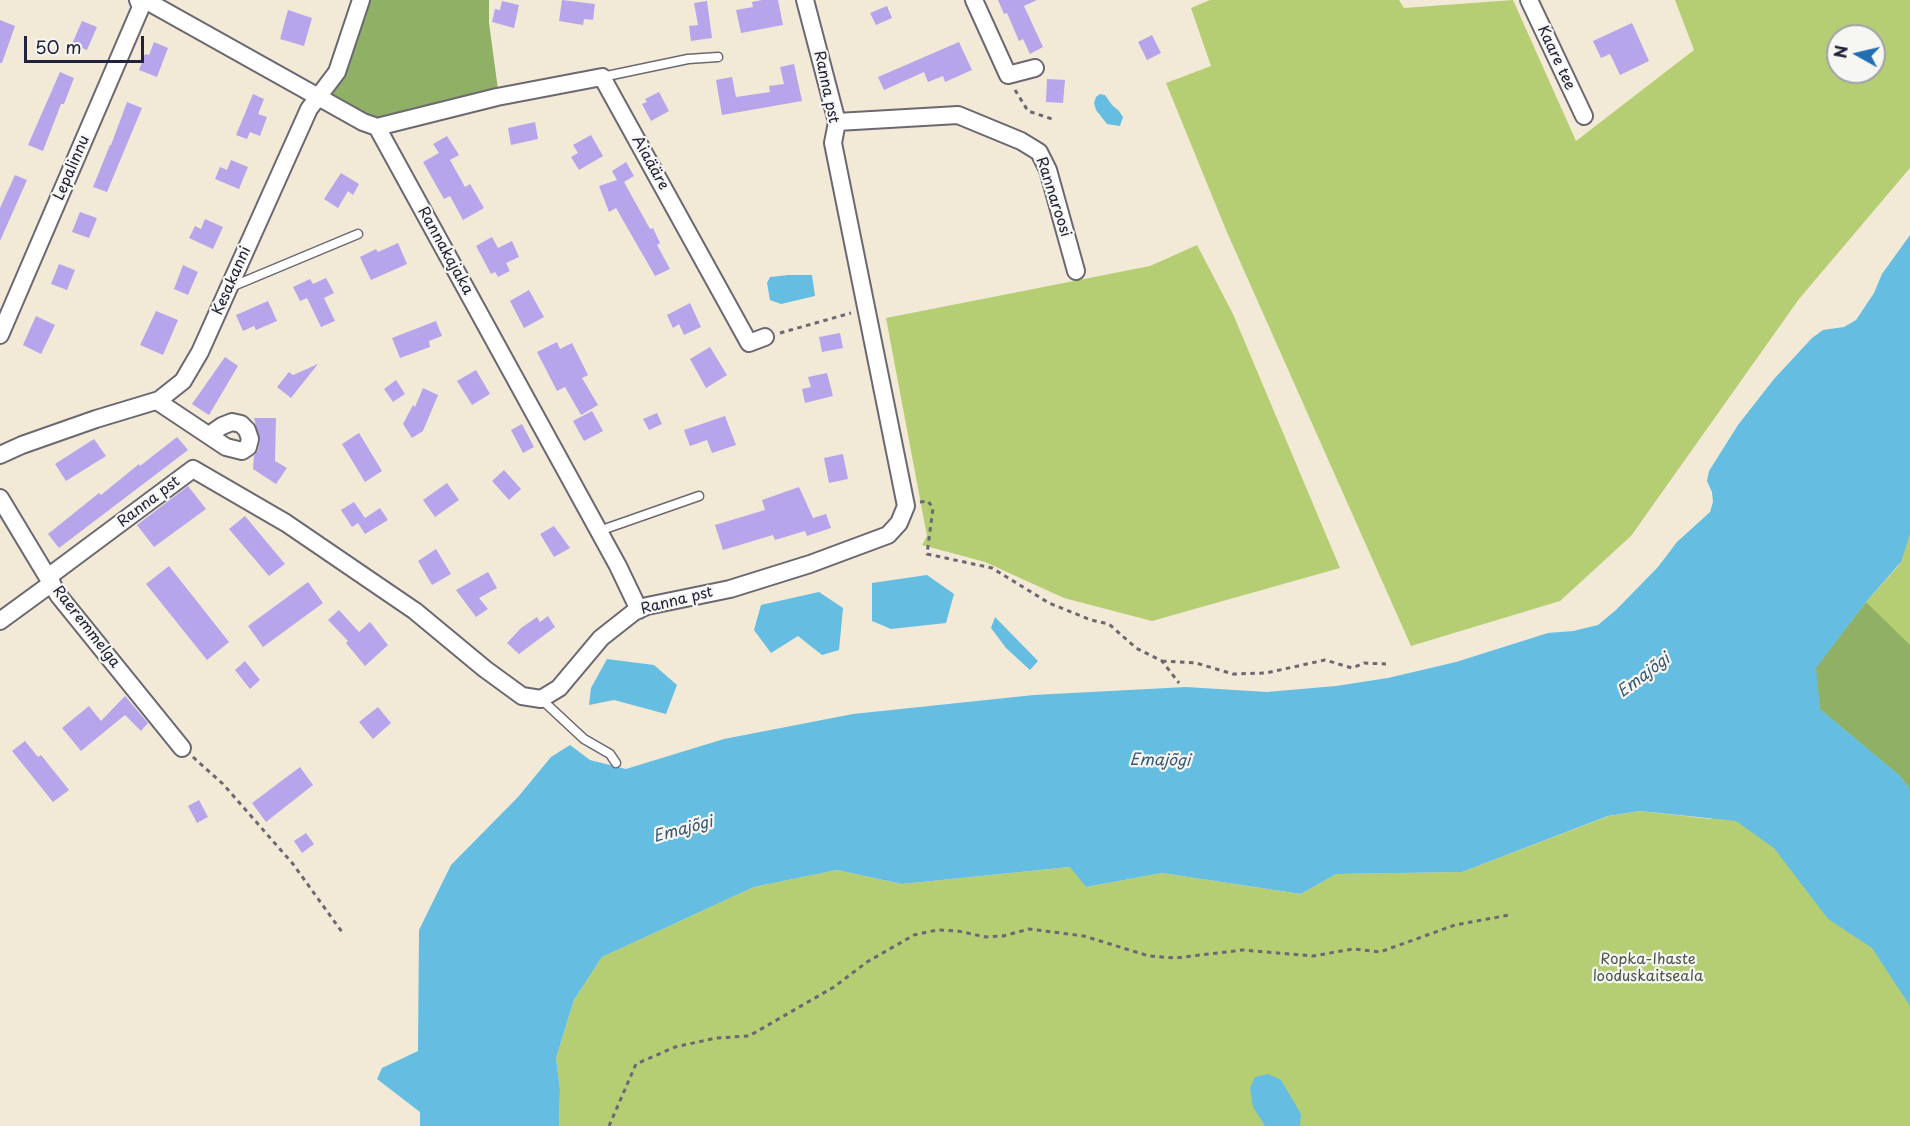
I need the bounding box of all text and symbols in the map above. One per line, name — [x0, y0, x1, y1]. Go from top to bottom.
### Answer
street label: Kaare tee — [1533, 23, 1579, 93]
scale bar — [27, 24, 147, 62]
north arrow — [1826, 24, 1886, 84]
text: 50 m — [35, 33, 82, 60]
text: N — [1827, 44, 1853, 60]
street label: Ranna pst — [810, 49, 842, 125]
street label: Lepalinnu — [50, 133, 94, 203]
street label: Aiaääre — [628, 133, 672, 193]
street label: Rannaroosi — [1032, 155, 1074, 239]
street label: Rannakajaka — [413, 204, 477, 298]
street label: Kesakanni — [209, 244, 255, 318]
street label: Ranna pst — [114, 473, 184, 531]
street label: Raeremmelga — [48, 582, 124, 672]
street label: Ranna pst — [639, 583, 715, 619]
water label: Emajõgi — [1614, 650, 1674, 702]
water label: Emajõgi — [1129, 751, 1191, 771]
water label: Emajõgi — [651, 813, 715, 847]
park label: Ropka-Ihaste looduskaitseala — [1593, 951, 1703, 986]

